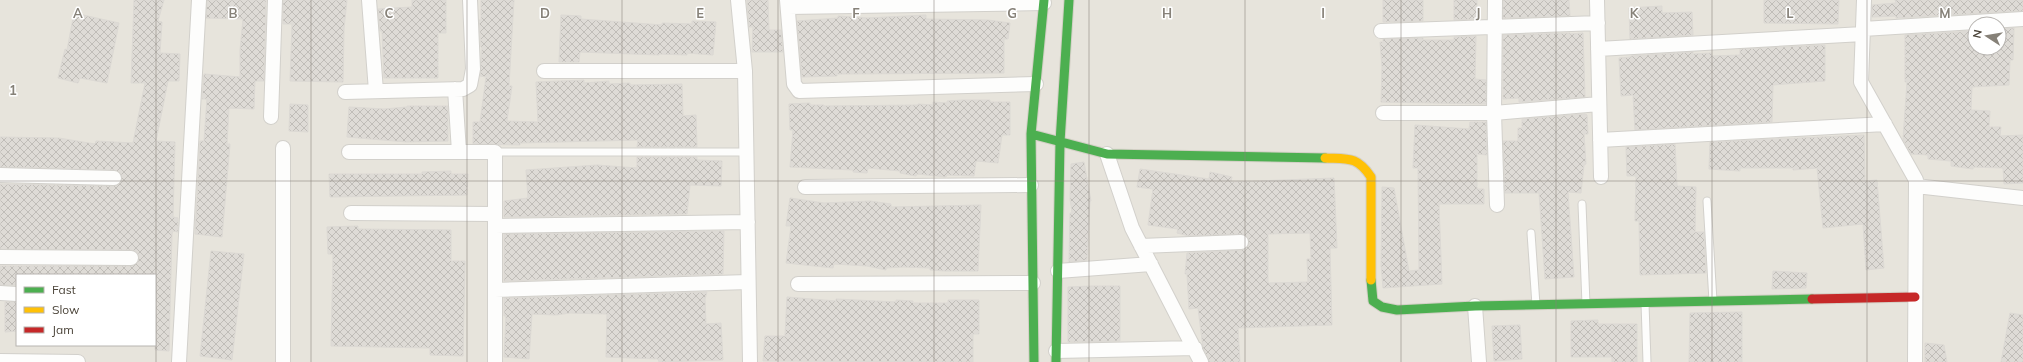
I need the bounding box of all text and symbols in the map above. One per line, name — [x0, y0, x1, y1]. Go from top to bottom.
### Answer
text: A — [73, 5, 83, 21]
text: B — [229, 5, 238, 21]
text: C — [385, 5, 394, 21]
text: D — [540, 5, 550, 21]
text: E — [696, 5, 704, 21]
text: F — [852, 5, 860, 21]
text: G — [1007, 5, 1017, 21]
text: H — [1162, 5, 1172, 21]
text: I — [1321, 5, 1325, 21]
text: J — [1476, 5, 1480, 21]
text: K — [1630, 5, 1640, 21]
text: L — [1786, 5, 1794, 21]
text: M — [1939, 5, 1951, 21]
north arrow — [1967, 16, 2007, 56]
text: N — [1970, 28, 1985, 39]
text: 1 — [9, 82, 17, 98]
legend — [16, 274, 156, 346]
text: Fast — [52, 282, 76, 297]
text: Slow — [52, 302, 80, 317]
text: Jam — [52, 322, 74, 337]

